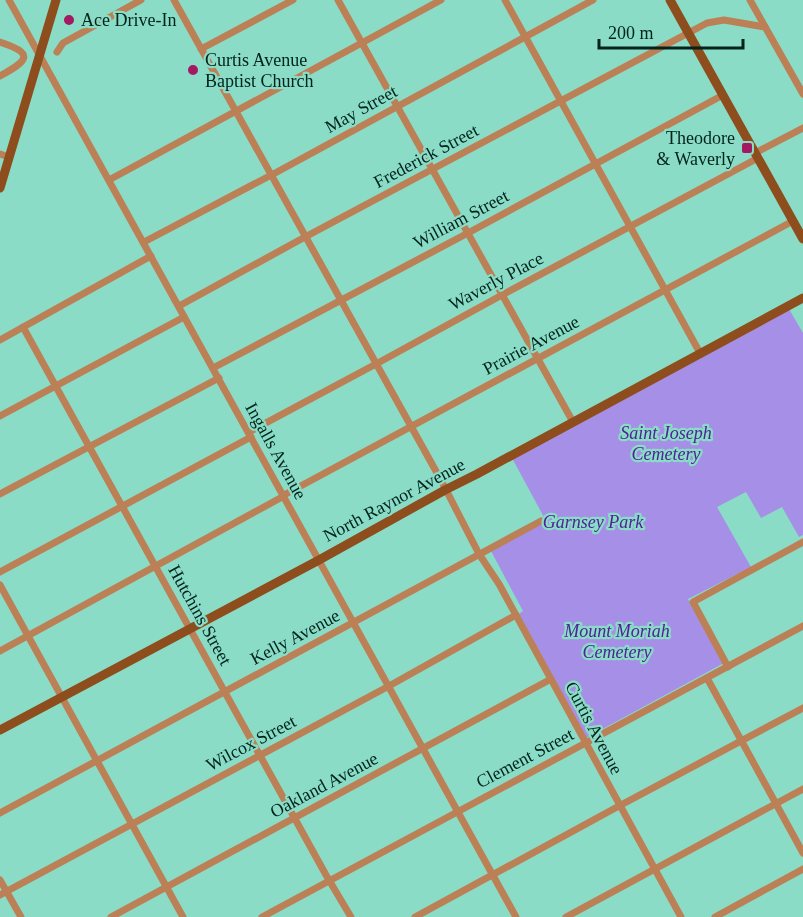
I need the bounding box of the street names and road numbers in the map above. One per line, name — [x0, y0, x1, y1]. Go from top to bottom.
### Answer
street label: May Street — [321, 81, 401, 137]
street label: Frederick Street — [370, 120, 482, 192]
street label: William Street — [410, 186, 512, 252]
street label: Waverly Place — [445, 248, 547, 314]
street label: Prairie Avenue — [479, 311, 583, 379]
street label: Ingalls Avenue — [241, 399, 311, 503]
street label: North Raynor Avenue — [320, 454, 468, 546]
street label: Hutchins Street — [164, 561, 236, 669]
street label: Kelly Avenue — [247, 605, 343, 669]
street label: Curtis Avenue — [561, 678, 627, 778]
street label: Wilcox Street — [203, 711, 299, 775]
street label: Clement Street — [473, 724, 577, 792]
street label: Oakland Avenue — [267, 748, 381, 822]

